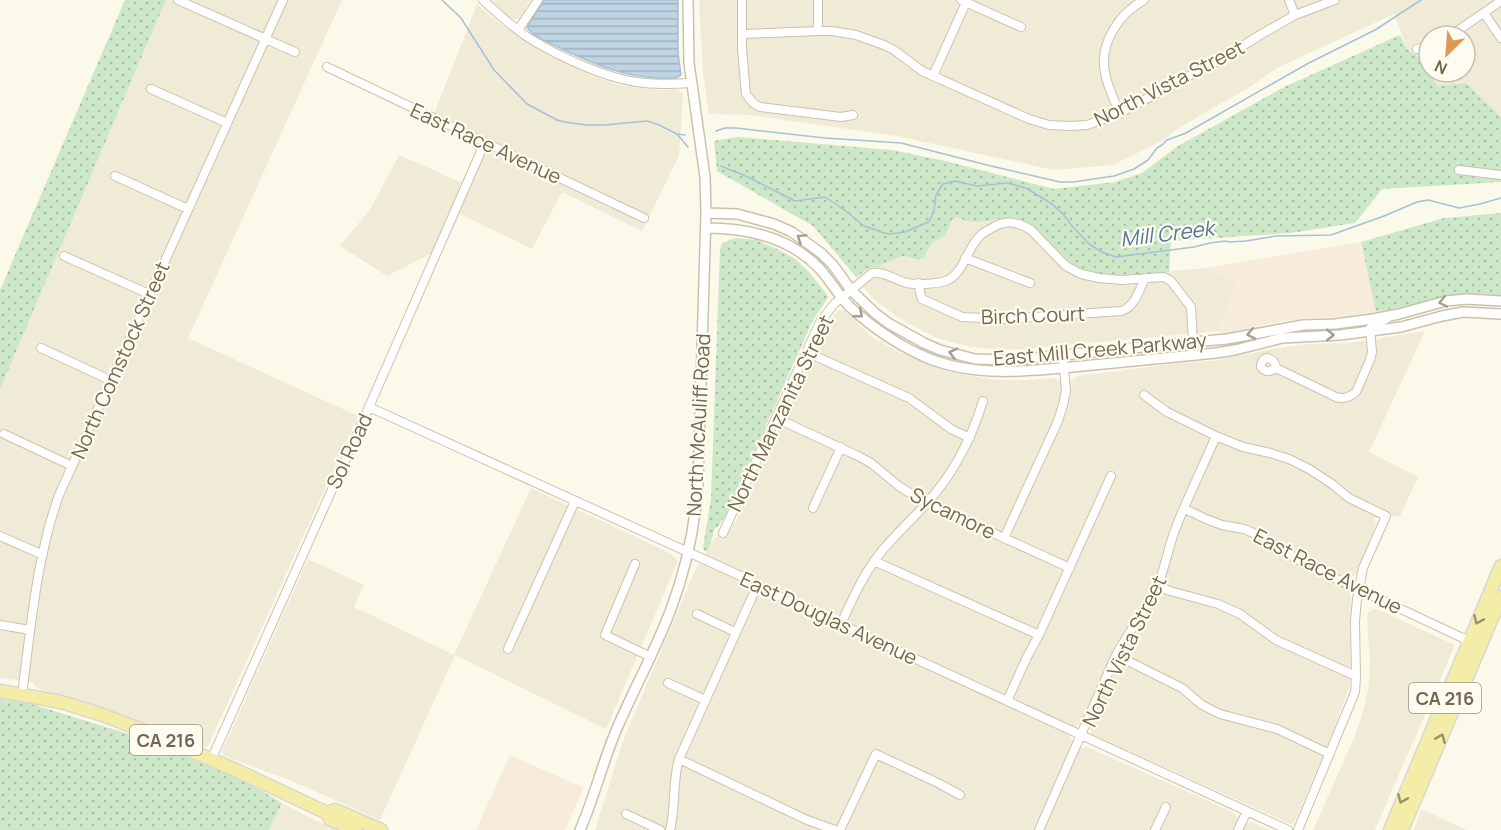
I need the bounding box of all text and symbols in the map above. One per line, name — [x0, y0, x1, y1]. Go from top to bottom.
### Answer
north arrow — [1417, 24, 1477, 84]
street label: North Vista Street — [1089, 33, 1249, 133]
text: N — [1431, 55, 1451, 80]
street label: East Race Avenue — [406, 96, 566, 190]
water label: Mill Creek — [1119, 213, 1218, 253]
one-way arrow — [796, 234, 807, 245]
street label: North Comstock Street — [64, 257, 176, 463]
one-way arrow — [1438, 295, 1448, 308]
street label: Birch Court — [980, 300, 1086, 330]
one-way arrow — [852, 306, 863, 317]
street label: North Manzanita Street — [721, 310, 839, 516]
street label: East Mill Creek Parkway — [992, 326, 1208, 372]
one-way arrow — [1246, 327, 1256, 340]
one-way arrow — [1326, 329, 1335, 341]
street label: North McAuliff Road — [680, 333, 716, 517]
one-way arrow — [948, 348, 958, 361]
street label: Sol Road — [320, 409, 378, 493]
street label: Sycamore — [906, 481, 1000, 545]
street label: East Race Avenue — [1249, 522, 1407, 620]
street label: East Douglas Avenue — [736, 565, 922, 671]
street label: North Vista Street — [1076, 571, 1172, 731]
one-way arrow — [1473, 613, 1485, 624]
road number: CA 216 — [1409, 683, 1481, 713]
road number: CA 216 — [130, 725, 202, 755]
one-way arrow — [1434, 733, 1446, 744]
one-way arrow — [1397, 793, 1409, 804]

